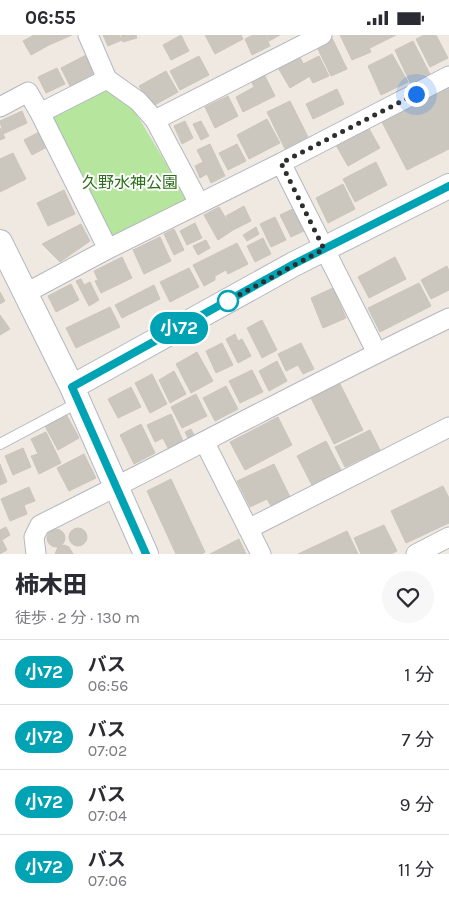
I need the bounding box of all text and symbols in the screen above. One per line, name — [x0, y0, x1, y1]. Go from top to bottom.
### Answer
text: 06:55 — [25, 7, 76, 29]
your location — [404, 82, 429, 107]
park label: 久野水神公園 — [82, 173, 178, 192]
unlabelled marker — [217, 290, 239, 312]
line badge: 小72 — [150, 312, 208, 344]
text: 小72 — [160, 317, 198, 339]
text: 柿木田 — [15, 571, 87, 599]
button: heart — [382, 571, 434, 623]
text: 徒歩 · 2 分 · 130 m — [15, 608, 140, 627]
text: バス — [88, 654, 126, 676]
text: 小72 — [25, 661, 63, 683]
text: 1 分 — [404, 664, 434, 686]
text: 06:56 — [88, 676, 128, 695]
text: バス — [88, 719, 126, 741]
text: 小72 — [25, 726, 63, 748]
text: 7 分 — [402, 729, 434, 751]
text: 07:02 — [88, 741, 127, 760]
text: バス — [88, 784, 126, 806]
text: 小72 — [25, 791, 63, 813]
text: 9 分 — [399, 794, 434, 816]
text: 07:04 — [88, 806, 127, 825]
text: バス — [88, 849, 126, 871]
text: 小72 — [25, 856, 63, 878]
text: 11 分 — [398, 859, 434, 881]
text: 07:06 — [88, 871, 127, 890]

